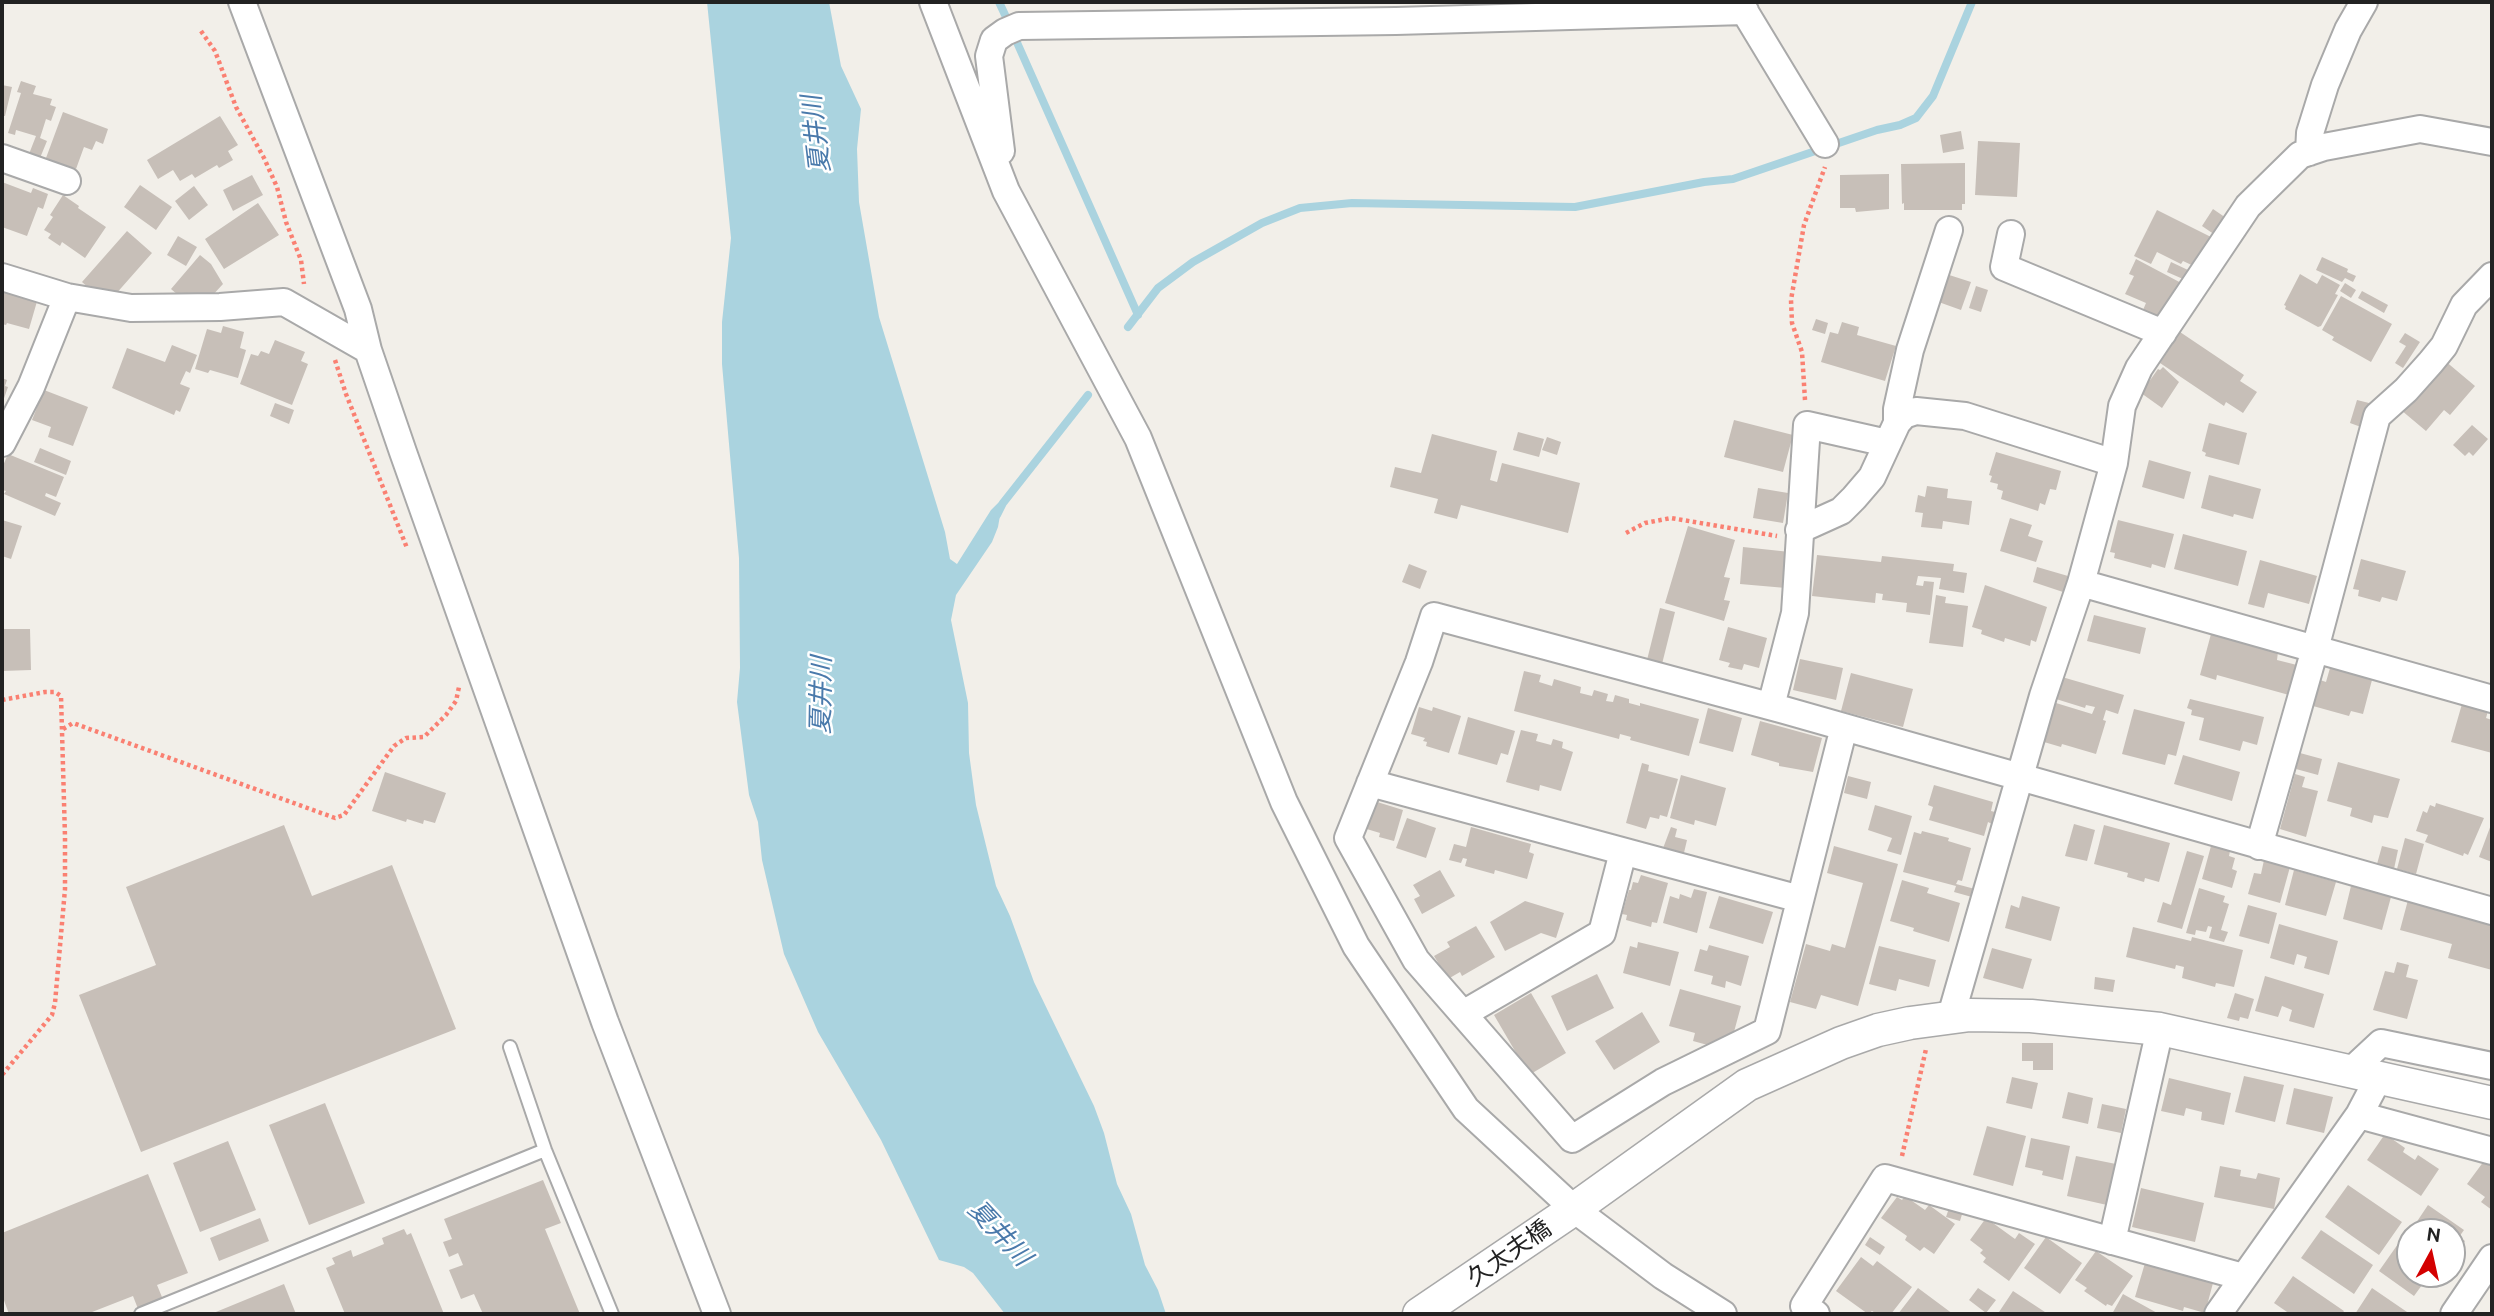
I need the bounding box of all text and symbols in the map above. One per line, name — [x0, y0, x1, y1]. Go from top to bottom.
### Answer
water label: 夏井川 — [796, 93, 836, 175]
water label: 夏井川 — [805, 656, 837, 734]
water label: 夏井川 — [962, 1194, 1038, 1272]
street label: 久太夫橋 — [1461, 1214, 1557, 1292]
north arrow — [2396, 1218, 2466, 1288]
text: N — [2425, 1222, 2442, 1246]

